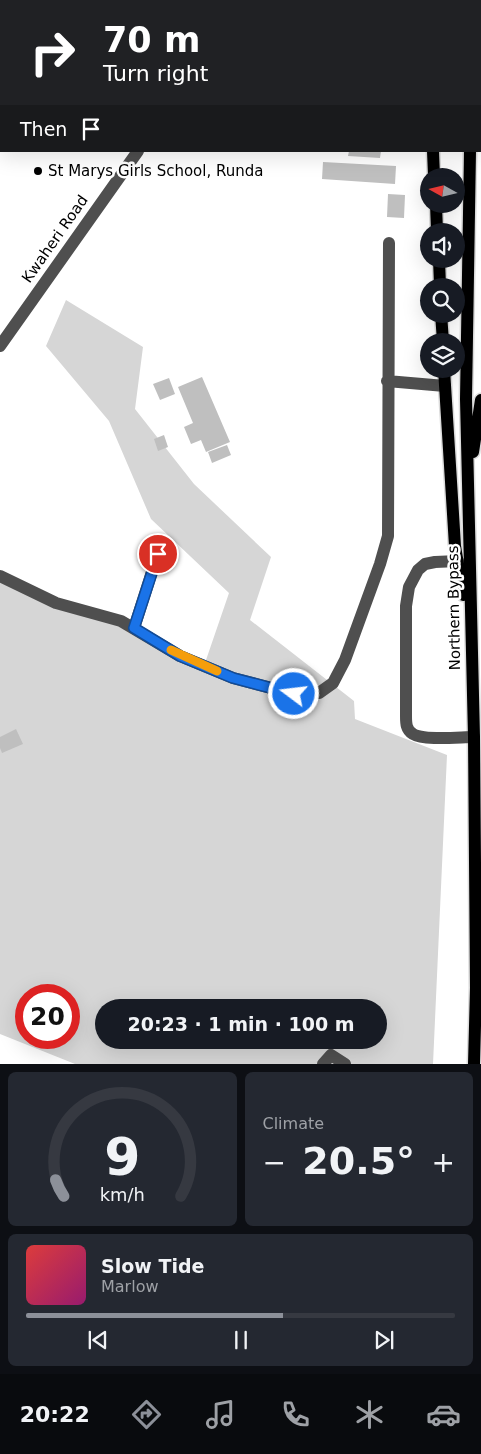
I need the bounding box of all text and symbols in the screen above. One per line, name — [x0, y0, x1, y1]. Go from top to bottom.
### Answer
icon: right — [20, 20, 85, 85]
text: 70 m — [103, 20, 200, 60]
text: Turn right — [103, 61, 208, 86]
icon: arrive — [77, 115, 105, 143]
text: Then — [20, 118, 67, 140]
place label: St Marys Girls School, Runda — [48, 162, 263, 180]
marker: St Marys Girls School, Runda — [32, 165, 44, 177]
north arrow — [420, 168, 465, 212]
map controls — [420, 168, 465, 378]
street label: Kwaheri Road — [18, 192, 92, 286]
button: sound — [420, 223, 465, 268]
button: search — [420, 278, 465, 323]
button: layers — [420, 333, 465, 378]
pin — [137, 533, 179, 575]
icon: arrive — [144, 540, 172, 568]
street label: Northern Bypass — [444, 545, 464, 671]
position arrow — [267, 667, 319, 719]
speed limit sign: 20 — [15, 984, 80, 1049]
text: 20:23 · 1 min · 100 m — [127, 1013, 355, 1035]
text: Climate — [263, 1114, 324, 1133]
text: 9 — [104, 1127, 140, 1187]
text: 20.5° — [302, 1139, 415, 1183]
text: − — [263, 1146, 286, 1179]
text: + — [432, 1146, 455, 1179]
text: km/h — [100, 1184, 145, 1205]
text: Slow Tide — [101, 1255, 204, 1277]
text: Marlow — [101, 1277, 159, 1296]
icon: previous — [84, 1326, 112, 1354]
icon: pause — [227, 1326, 255, 1354]
icon: next — [370, 1326, 398, 1354]
icon: directions — [129, 1397, 164, 1432]
icon: music — [203, 1397, 238, 1432]
icon: phone — [278, 1397, 313, 1432]
icon: climate — [352, 1397, 387, 1432]
icon: car — [426, 1397, 461, 1432]
text: 20:22 — [20, 1402, 90, 1427]

